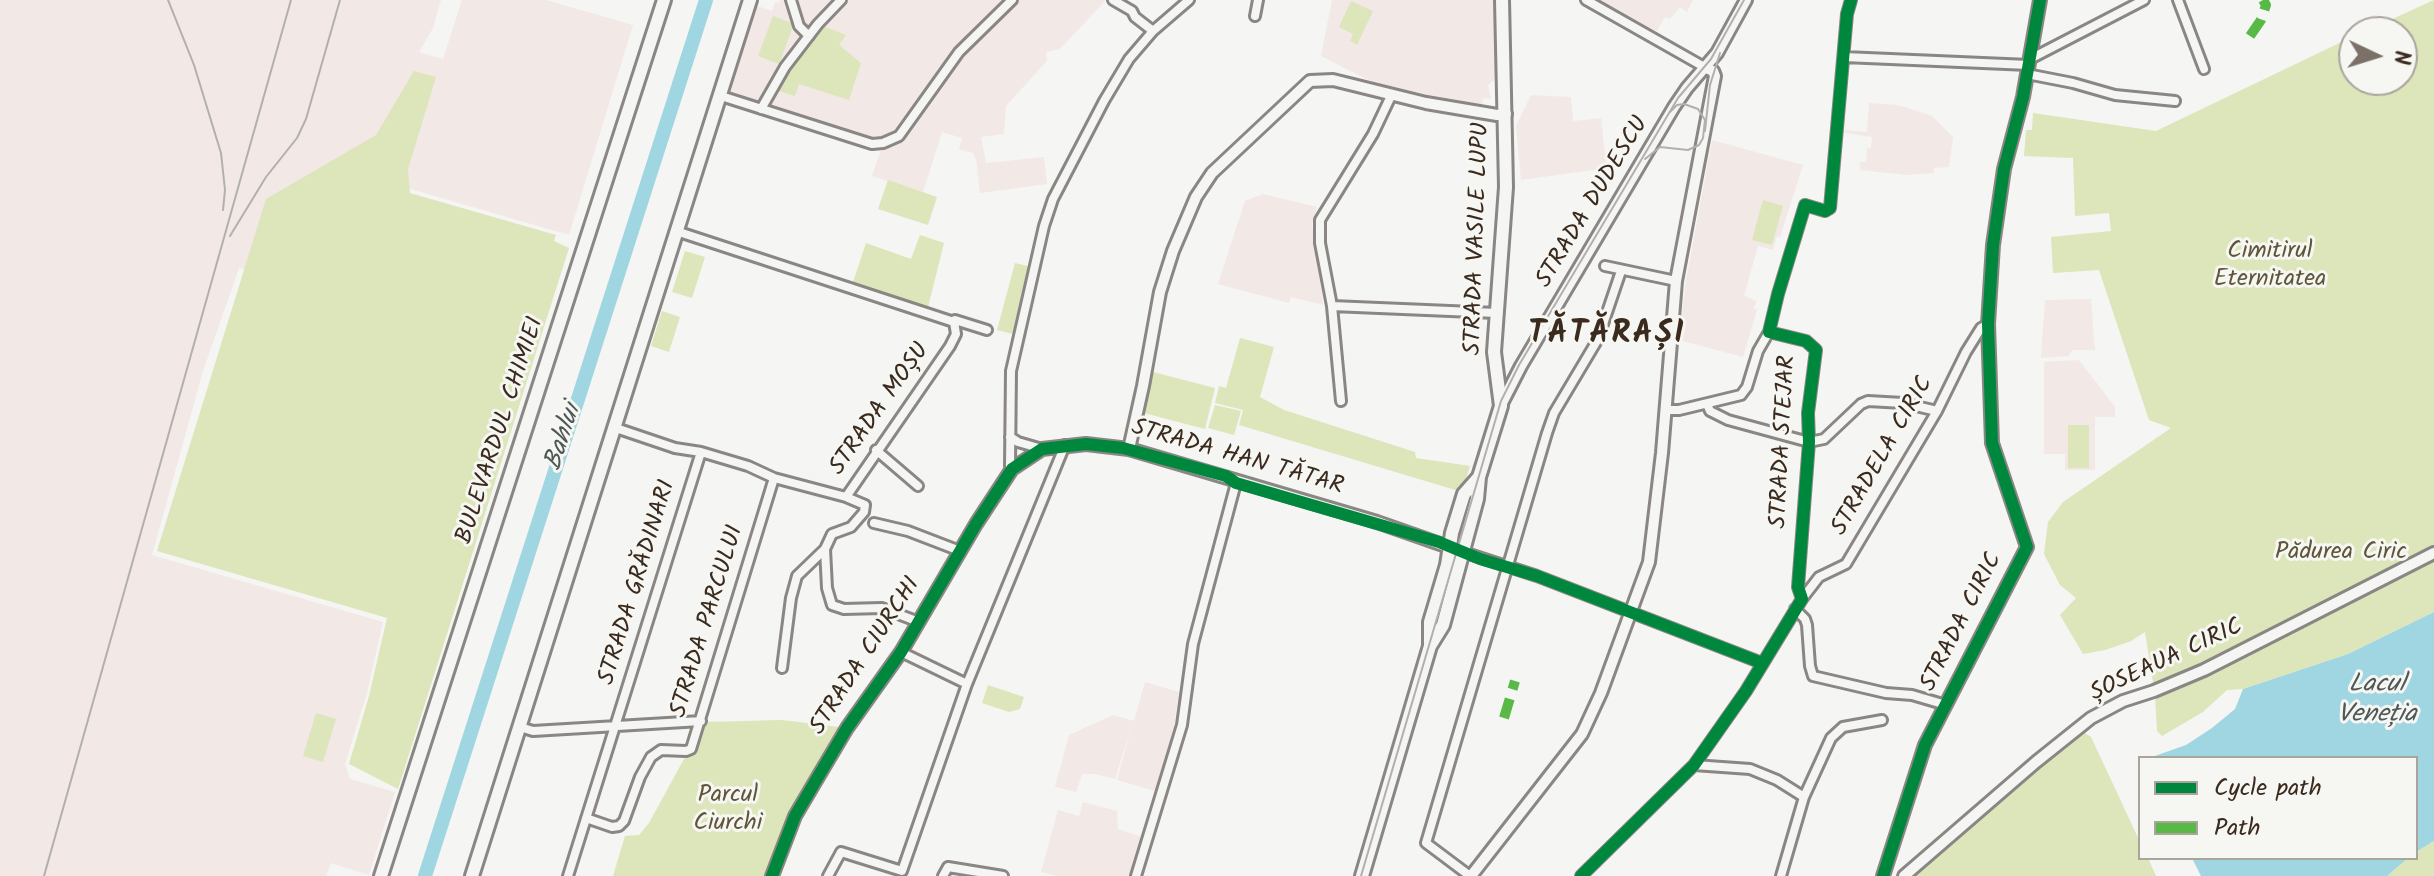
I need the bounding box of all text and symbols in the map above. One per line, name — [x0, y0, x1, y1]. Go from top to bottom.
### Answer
north arrow — [2338, 16, 2418, 96]
text: N — [2383, 49, 2418, 66]
street label: STRADA DUDESCU — [1532, 112, 1656, 294]
street label: STRADA VASILE LUPU — [1461, 122, 1497, 356]
park label: Cimitirul Eternitatea — [2214, 239, 2326, 295]
street label: BULEVARDUL CHIMIEI — [452, 314, 552, 548]
district label: TĂTĂRAȘI — [1528, 318, 1686, 356]
street label: STRADA MOȘU — [825, 338, 937, 482]
street label: STRADA STEJAR — [1766, 355, 1804, 529]
street label: STRADELA CIRIC — [1827, 372, 1941, 542]
water label: Bahlui — [540, 401, 590, 475]
street label: STRADA HAN TĂTAR — [1128, 415, 1346, 503]
street label: STRADA GRĂDINARI — [594, 477, 684, 689]
street label: STRADA PARCULUI — [666, 523, 752, 721]
park label: Pădurea Ciric — [2275, 540, 2407, 568]
street label: STRADA CIRIC — [1916, 549, 2010, 697]
street label: STRADA CIURCHI — [805, 573, 929, 741]
street label: ȘOSEAUA CIRIC — [2086, 614, 2248, 710]
water label: Lacul Veneția — [2338, 671, 2416, 732]
legend — [2138, 756, 2418, 860]
text: Cycle path — [2214, 769, 2322, 808]
park label: Parcul Ciurchi — [694, 783, 762, 839]
text: Path — [2214, 809, 2260, 848]

